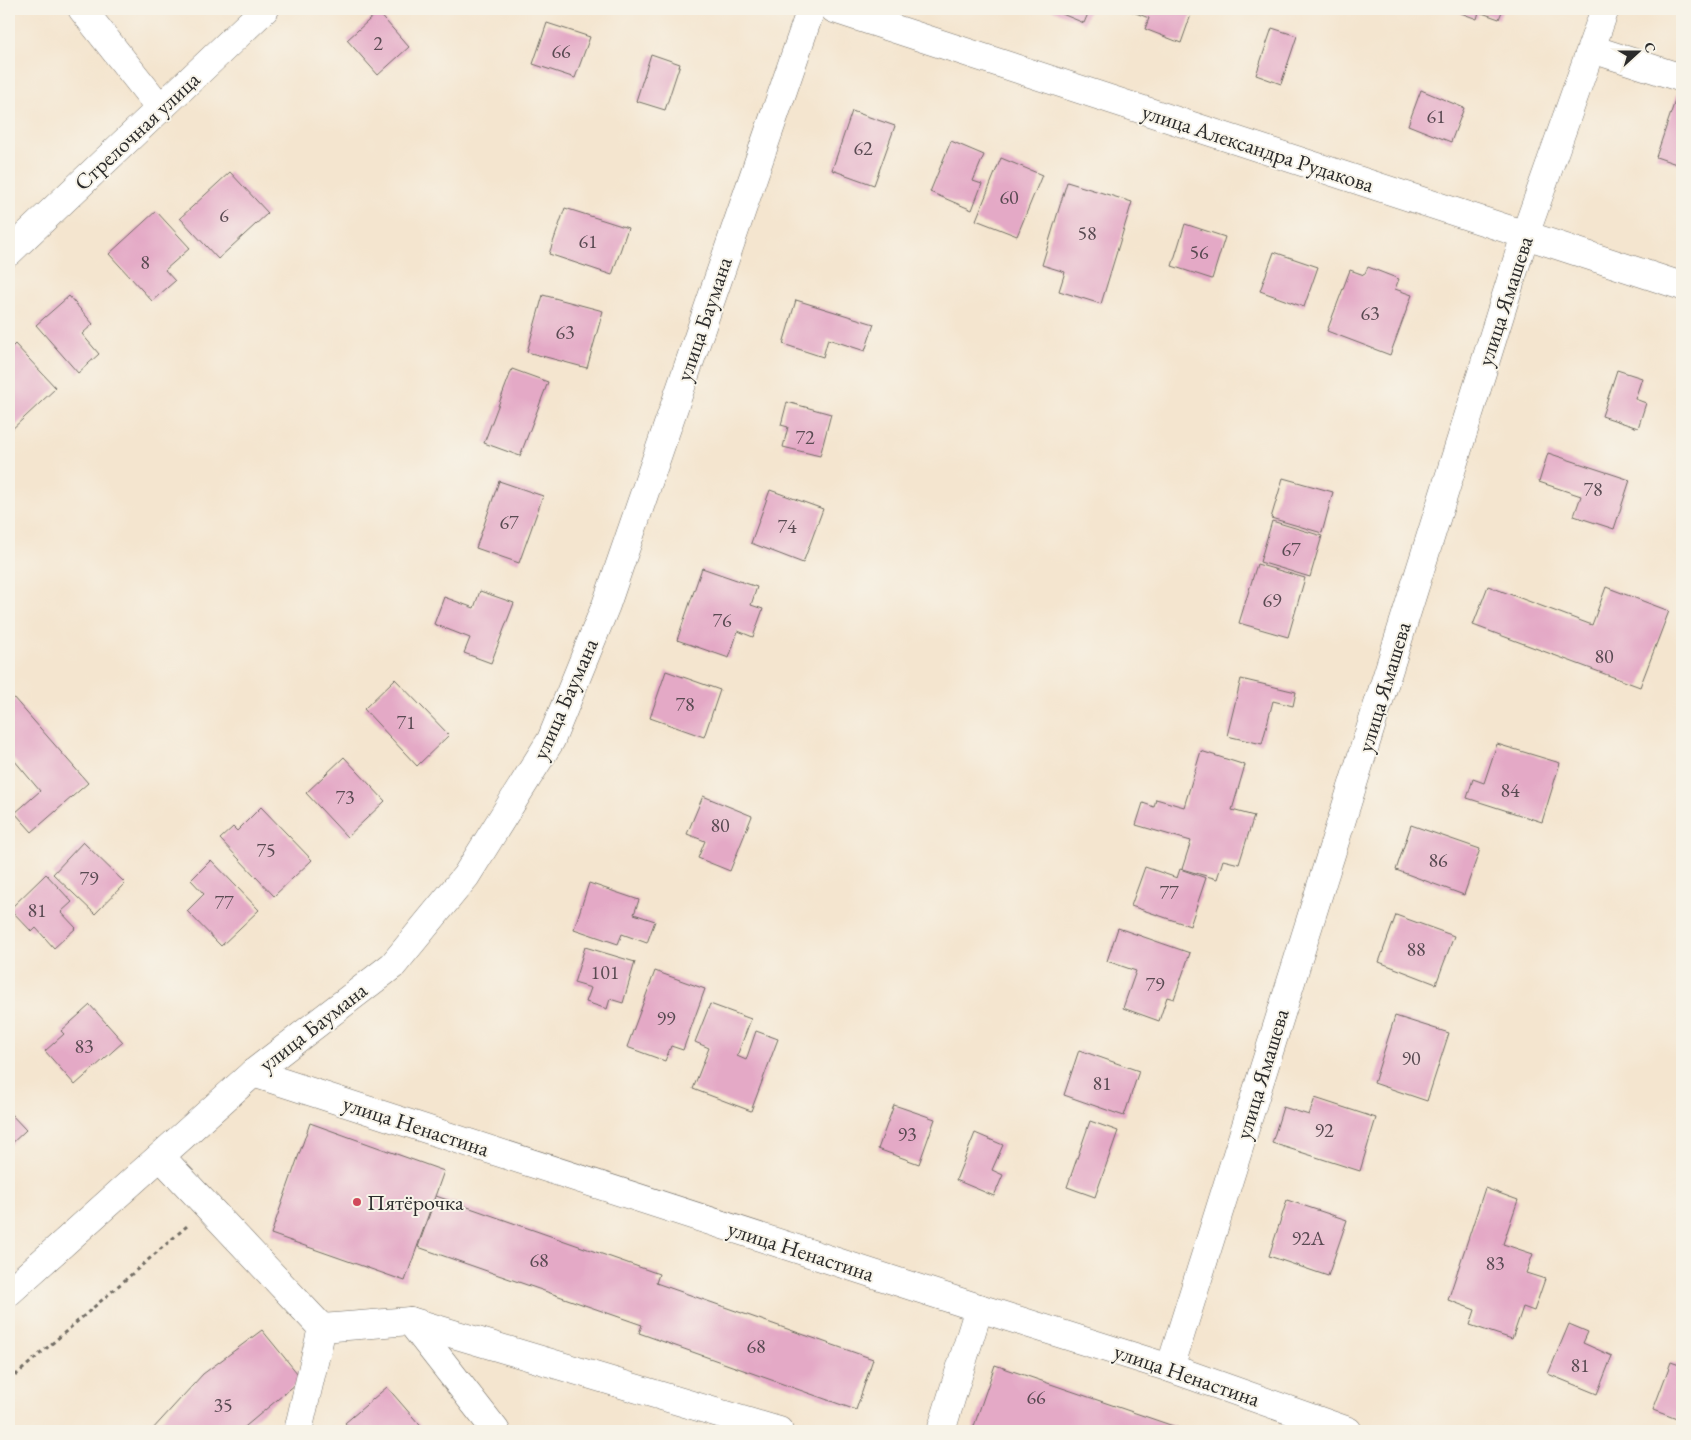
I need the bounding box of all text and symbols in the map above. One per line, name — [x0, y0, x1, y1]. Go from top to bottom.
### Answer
north arrow — [1614, 28, 1664, 78]
house number: 2 — [373, 30, 383, 56]
house number: 66 — [551, 38, 571, 64]
text: С — [1640, 39, 1660, 55]
street label: Стрелочная улица — [68, 65, 206, 197]
street label: улица Александра Рудакова — [1138, 97, 1378, 199]
house number: 61 — [1426, 103, 1446, 129]
house number: 62 — [853, 135, 873, 161]
house number: 60 — [999, 184, 1019, 210]
house number: 6 — [219, 202, 229, 228]
house number: 58 — [1077, 220, 1097, 246]
house number: 61 — [578, 228, 598, 254]
street label: улица Ямашева — [1470, 232, 1540, 370]
house number: 56 — [1189, 239, 1209, 265]
house number: 8 — [140, 249, 150, 275]
street label: улица Баумана — [669, 253, 739, 385]
house number: 63 — [1360, 300, 1380, 326]
house number: 63 — [555, 319, 575, 345]
house number: 72 — [795, 424, 815, 450]
house number: 78 — [1583, 476, 1603, 502]
house number: 67 — [499, 509, 519, 535]
house number: 74 — [777, 513, 797, 539]
house number: 67 — [1281, 536, 1301, 562]
house number: 69 — [1262, 587, 1282, 613]
house number: 76 — [712, 607, 732, 633]
street label: улица Ямашева — [1350, 618, 1418, 756]
street label: улица Баумана — [525, 634, 605, 764]
house number: 80 — [1594, 643, 1614, 669]
house number: 78 — [675, 691, 695, 717]
house number: 71 — [396, 709, 416, 735]
house number: 84 — [1500, 777, 1520, 803]
house number: 73 — [335, 784, 355, 810]
house number: 80 — [710, 812, 730, 838]
house number: 75 — [256, 837, 276, 863]
house number: 86 — [1428, 847, 1448, 873]
house number: 79 — [79, 865, 99, 891]
house number: 77 — [1159, 879, 1179, 905]
house number: 77 — [214, 889, 234, 915]
house number: 81 — [27, 897, 47, 923]
house number: 88 — [1406, 936, 1426, 962]
house number: 101 — [591, 959, 619, 985]
house number: 79 — [1145, 971, 1165, 997]
street label: улица Баумана — [253, 976, 373, 1078]
house number: 99 — [656, 1005, 676, 1031]
street label: улица Ямашева — [1228, 1005, 1296, 1143]
house number: 83 — [74, 1033, 94, 1059]
house number: 90 — [1401, 1045, 1421, 1071]
house number: 81 — [1092, 1070, 1112, 1096]
street label: улица Ненастина — [339, 1089, 493, 1163]
house number: 92 — [1314, 1117, 1334, 1143]
house number: 93 — [897, 1121, 917, 1147]
place label: Пятёрочка — [367, 1188, 464, 1217]
marker: Пятёрочка — [351, 1196, 363, 1208]
street label: улица Ненастина — [724, 1214, 878, 1288]
house number: 92А — [1291, 1225, 1325, 1251]
house number: 68 — [529, 1247, 549, 1273]
house number: 83 — [1485, 1250, 1505, 1276]
house number: 68 — [746, 1333, 766, 1359]
street label: улица Ненастина — [1110, 1337, 1264, 1414]
house number: 81 — [1570, 1352, 1590, 1378]
house number: 66 — [1026, 1384, 1046, 1410]
house number: 35 — [213, 1392, 233, 1418]

